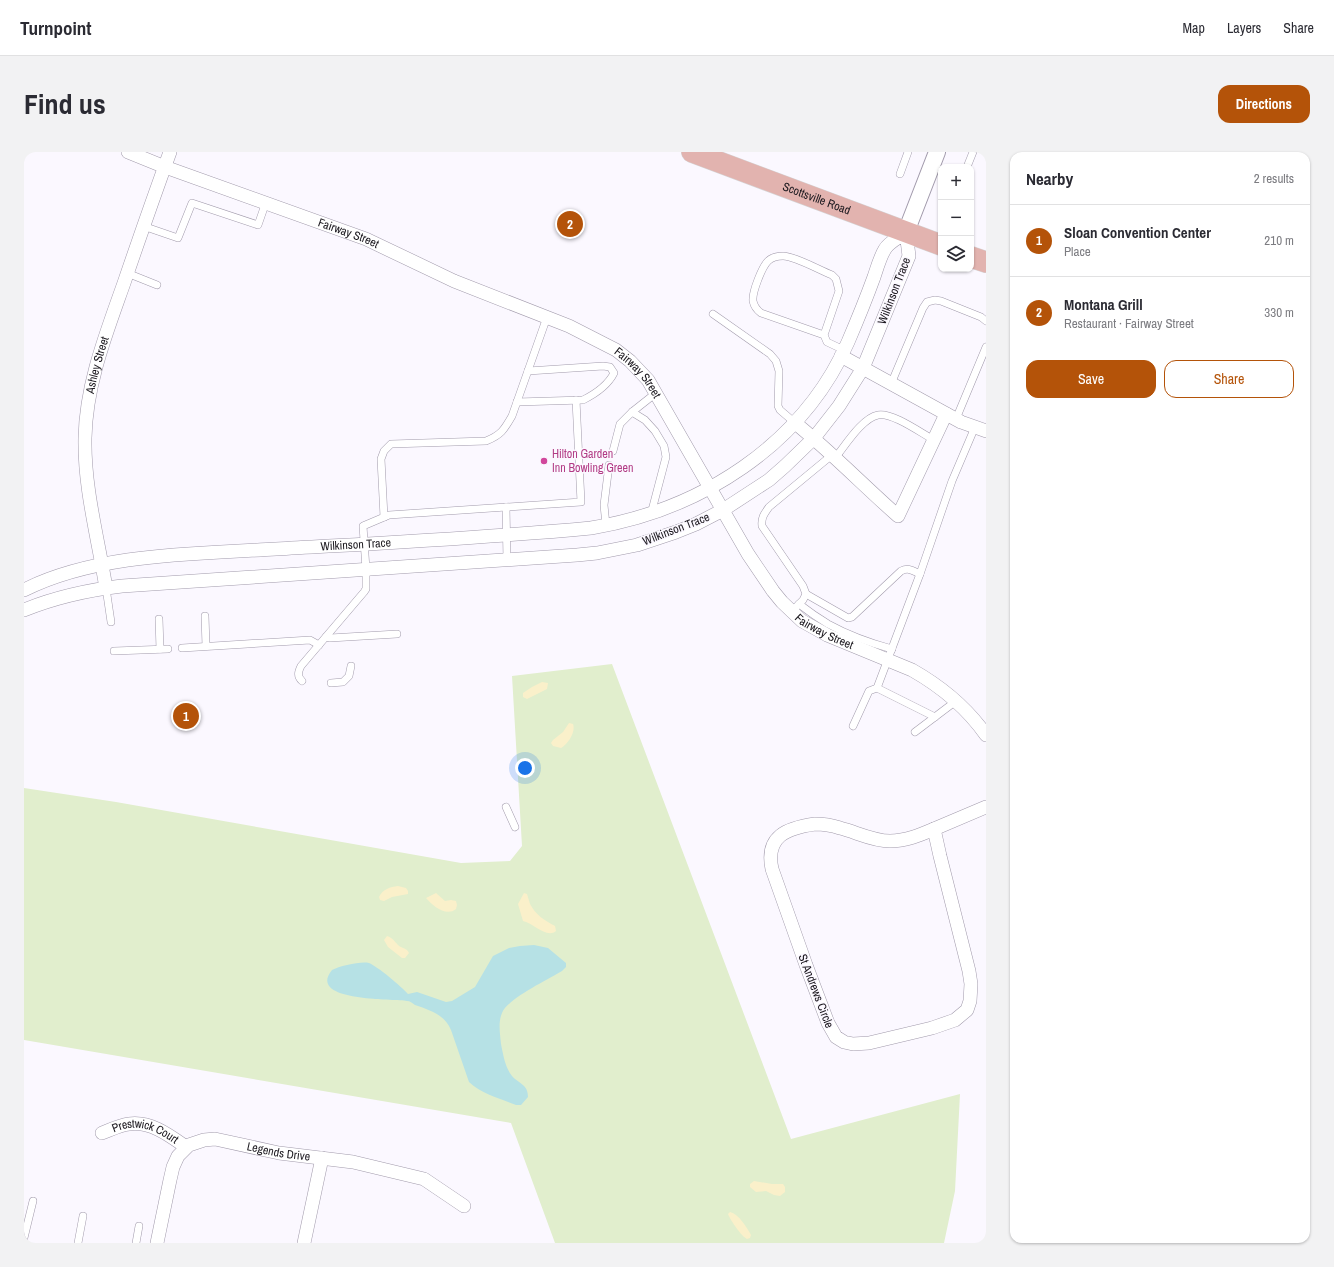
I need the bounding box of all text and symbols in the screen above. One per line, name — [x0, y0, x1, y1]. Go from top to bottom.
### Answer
text: Turnpoint — [20, 15, 92, 41]
text: Map — [1183, 19, 1205, 37]
text: Layers — [1227, 19, 1261, 37]
text: Share — [1283, 19, 1314, 37]
text: Find us — [24, 85, 106, 123]
button: Directions — [1218, 85, 1310, 123]
map controls — [938, 164, 974, 272]
button: + — [938, 164, 974, 200]
text: Nearby — [1026, 167, 1073, 190]
text: 2 results — [1254, 170, 1294, 187]
street label: Scottsville Road — [780, 179, 853, 218]
button: − — [938, 200, 974, 236]
pin: 2 — [557, 209, 583, 239]
street label: Fairway Street — [316, 215, 382, 252]
text: Sloan Convention Center — [1064, 222, 1211, 243]
text: 1 — [1036, 232, 1042, 249]
text: 210 m — [1264, 232, 1294, 249]
button: layers — [938, 236, 974, 272]
text: Place — [1064, 243, 1091, 260]
street label: Wilkinson Trace — [874, 255, 914, 327]
text: Montana Grill — [1064, 294, 1143, 315]
text: 2 — [1036, 304, 1042, 321]
text: 330 m — [1264, 304, 1294, 321]
text: Restaurant · Fairway Street — [1064, 315, 1194, 332]
street label: Ashley Street — [82, 334, 113, 396]
street label: Fairway Street — [611, 344, 665, 401]
button: Save — [1026, 360, 1156, 398]
button: Share — [1164, 360, 1294, 398]
place label: Hilton Garden Inn Bowling Green — [552, 446, 634, 476]
marker: Hilton Garden Inn Bowling Green — [539, 456, 549, 466]
street label: Wilkinson Trace — [640, 509, 712, 549]
street label: Wilkinson Trace — [320, 535, 391, 554]
street label: Fairway Street — [791, 610, 856, 653]
pin: 1 — [173, 701, 199, 731]
your location — [515, 758, 535, 778]
street label: St Andrews Circle — [795, 952, 837, 1030]
street label: Prestwick Court — [110, 1115, 182, 1147]
street label: Legends Drive — [245, 1138, 311, 1165]

